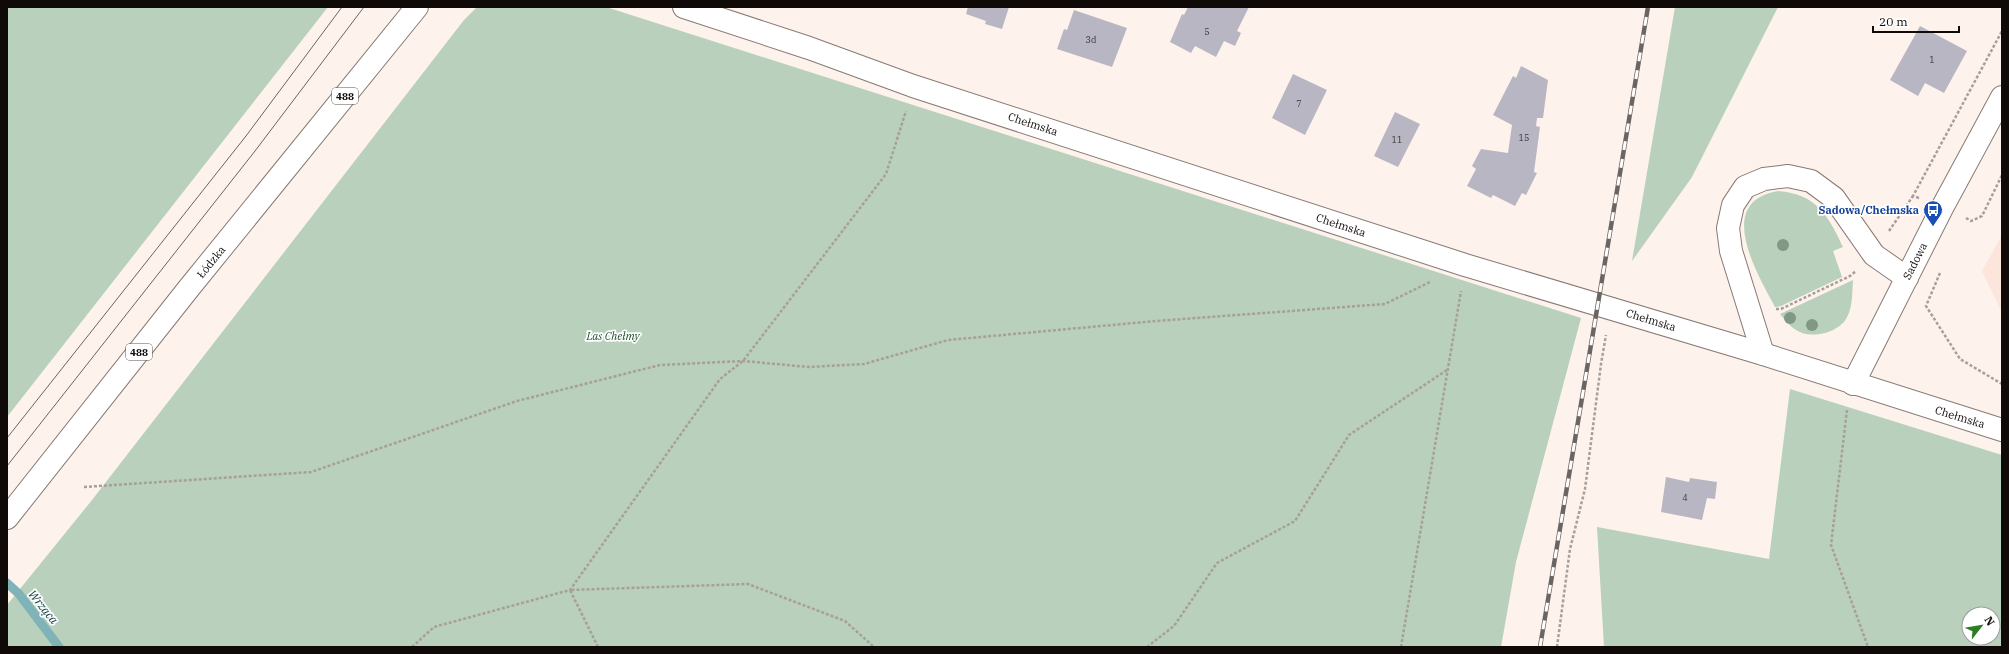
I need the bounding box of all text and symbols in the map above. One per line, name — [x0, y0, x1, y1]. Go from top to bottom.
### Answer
scale bar — [1873, 8, 1959, 34]
text: 20 m — [1879, 14, 1908, 29]
house number: 5 — [1204, 26, 1210, 37]
house number: 3d — [1086, 34, 1097, 45]
house number: 1 — [1929, 54, 1935, 65]
road number: 488 — [332, 88, 358, 104]
house number: 7 — [1296, 98, 1302, 109]
street label: Chełmska — [1006, 109, 1060, 139]
house number: 15 — [1519, 132, 1529, 143]
house number: 11 — [1392, 134, 1402, 145]
bus stop icon: Sadowa/Chełmska — [1922, 199, 1944, 227]
place label: Sadowa/Chełmska — [1819, 203, 1919, 217]
street label: Chełmska — [1314, 210, 1368, 240]
street label: Sadowa — [1900, 240, 1930, 282]
street label: Łódzka — [194, 243, 228, 281]
street label: Chełmska — [1624, 306, 1678, 334]
park label: Las Chełmy — [585, 329, 641, 343]
road number: 488 — [126, 344, 152, 360]
street label: Chełmska — [1933, 403, 1987, 431]
house number: 4 — [1682, 492, 1688, 503]
water label: Wrząca — [25, 587, 62, 627]
north arrow — [1961, 606, 2001, 646]
text: N — [1981, 614, 1998, 628]

